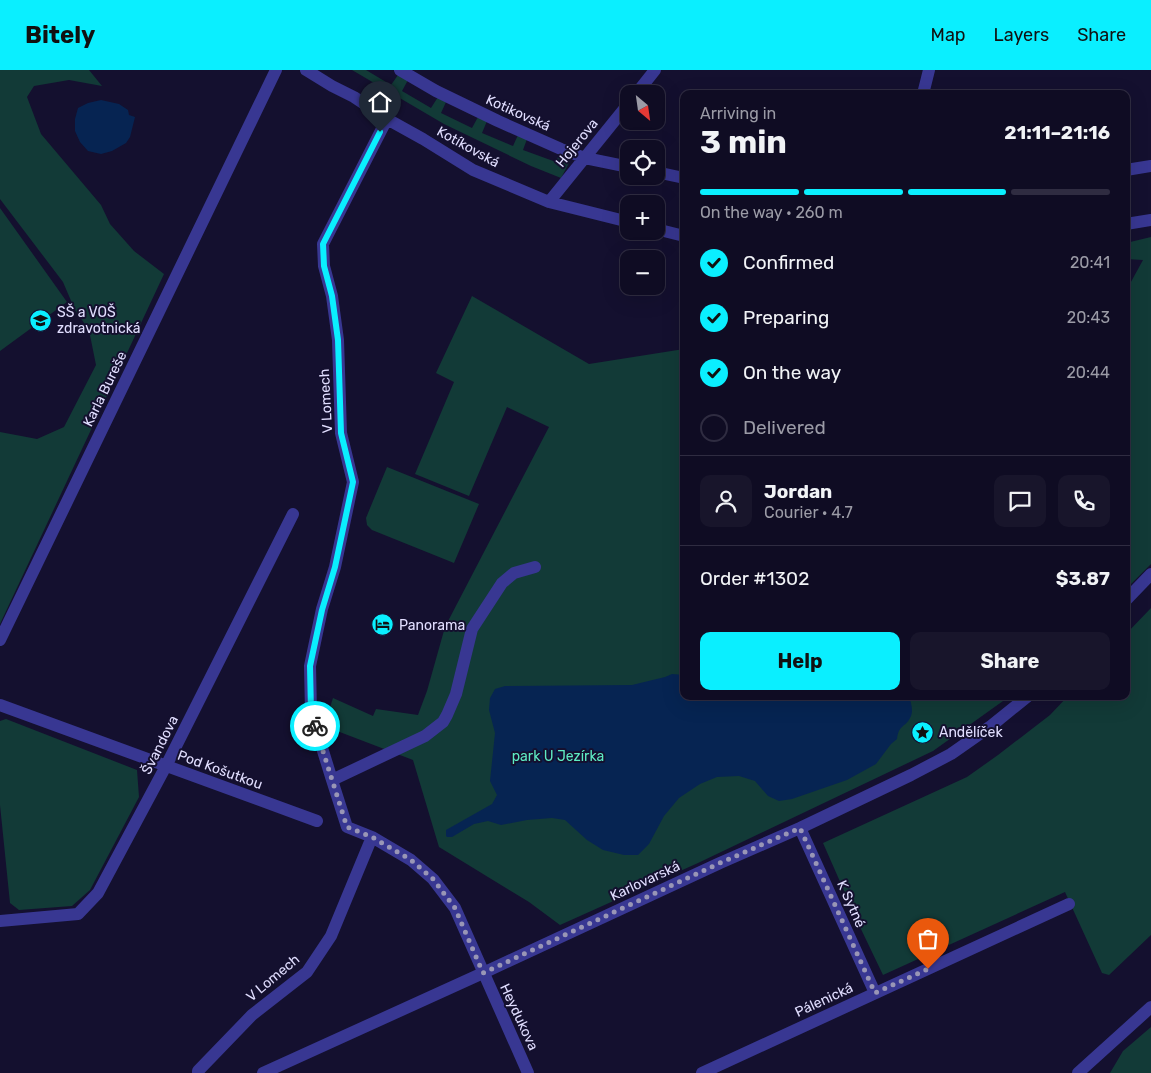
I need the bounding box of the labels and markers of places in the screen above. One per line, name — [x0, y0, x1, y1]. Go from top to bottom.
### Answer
pin — [359, 81, 401, 132]
place label: SŠ a VOŠ zdravotnická — [57, 303, 141, 337]
school or university icon: SŠ a VOŠ zdravotnická — [29, 308, 53, 332]
hotel icon: Panorama — [371, 613, 395, 637]
place label: Panorama — [399, 617, 465, 634]
place icon: Andělíček — [911, 720, 935, 744]
place label: Andělíček — [939, 724, 1003, 741]
pin — [907, 918, 949, 969]

